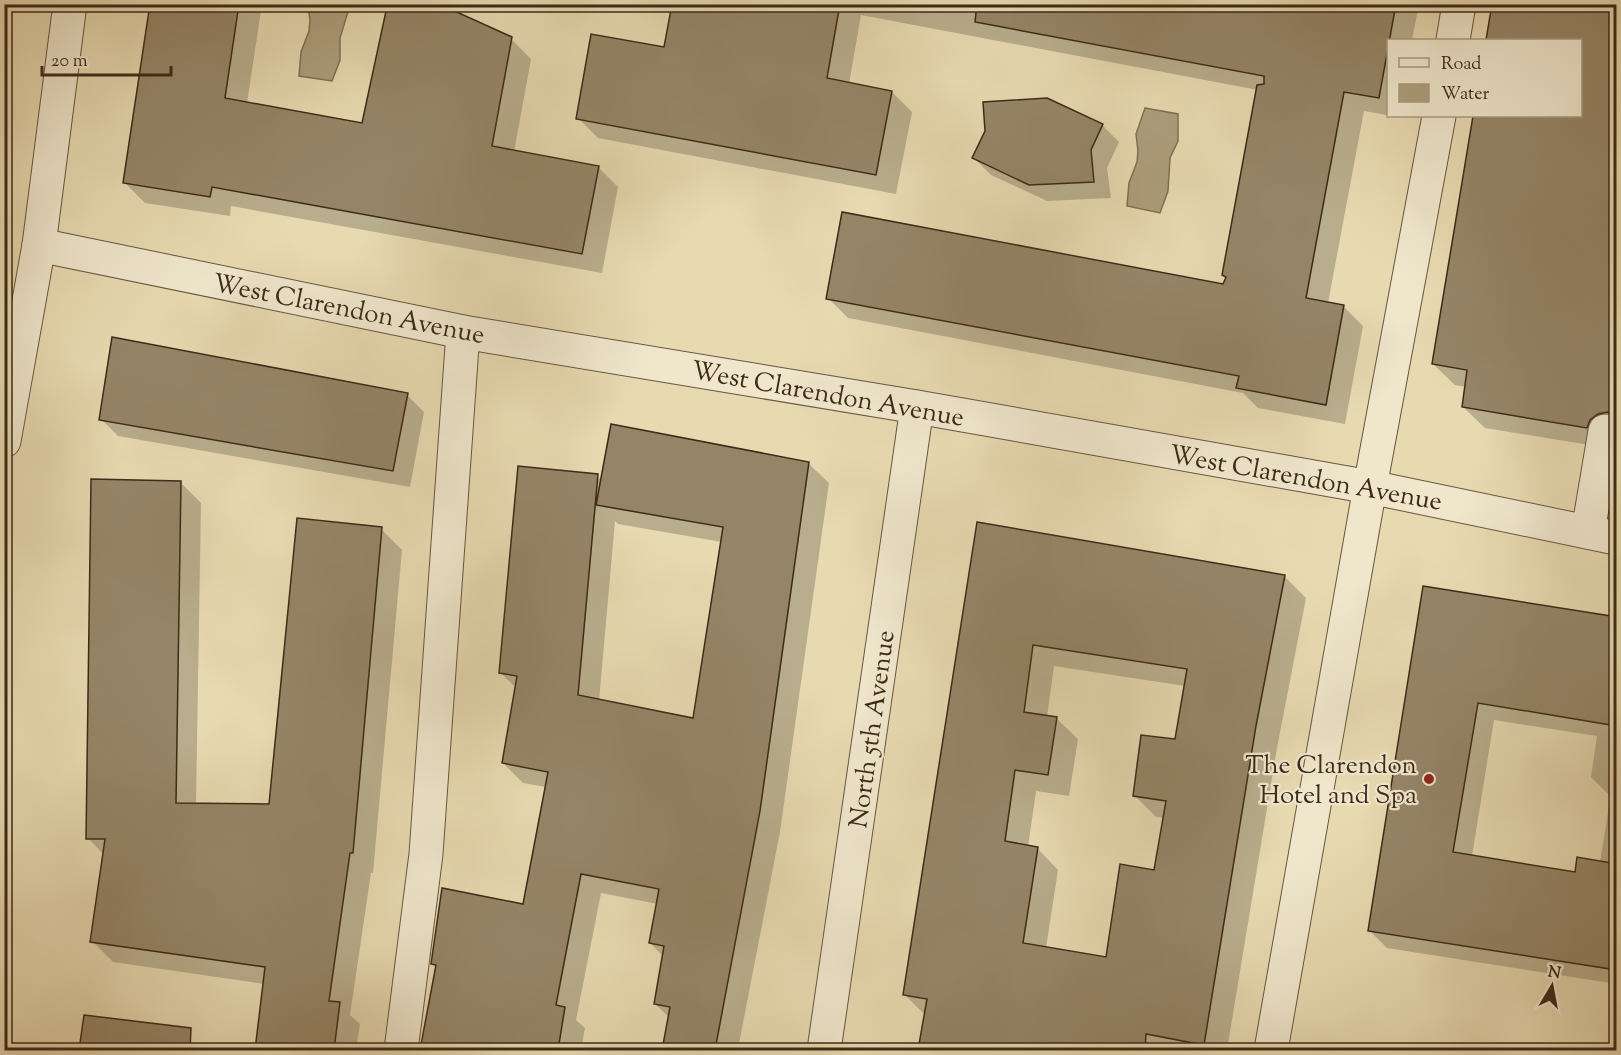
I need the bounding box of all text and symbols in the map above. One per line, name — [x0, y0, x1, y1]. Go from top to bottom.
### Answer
scale bar — [42, 39, 171, 77]
legend — [1387, 39, 1582, 117]
text: 20 m — [51, 49, 88, 75]
text: Road — [1441, 52, 1481, 78]
text: Water — [1441, 82, 1490, 108]
street label: West Clarendon Avenue — [209, 266, 488, 355]
street label: West Clarendon Avenue — [688, 353, 967, 438]
street label: West Clarendon Avenue — [1166, 437, 1445, 522]
street label: North 5th Avenue — [841, 628, 906, 831]
place label: The Clarendon Hotel and Spa — [1245, 748, 1417, 815]
marker: The Clarendon Hotel and Spa — [1422, 772, 1436, 786]
north arrow — [1522, 956, 1582, 1016]
text: N — [1546, 961, 1563, 986]

